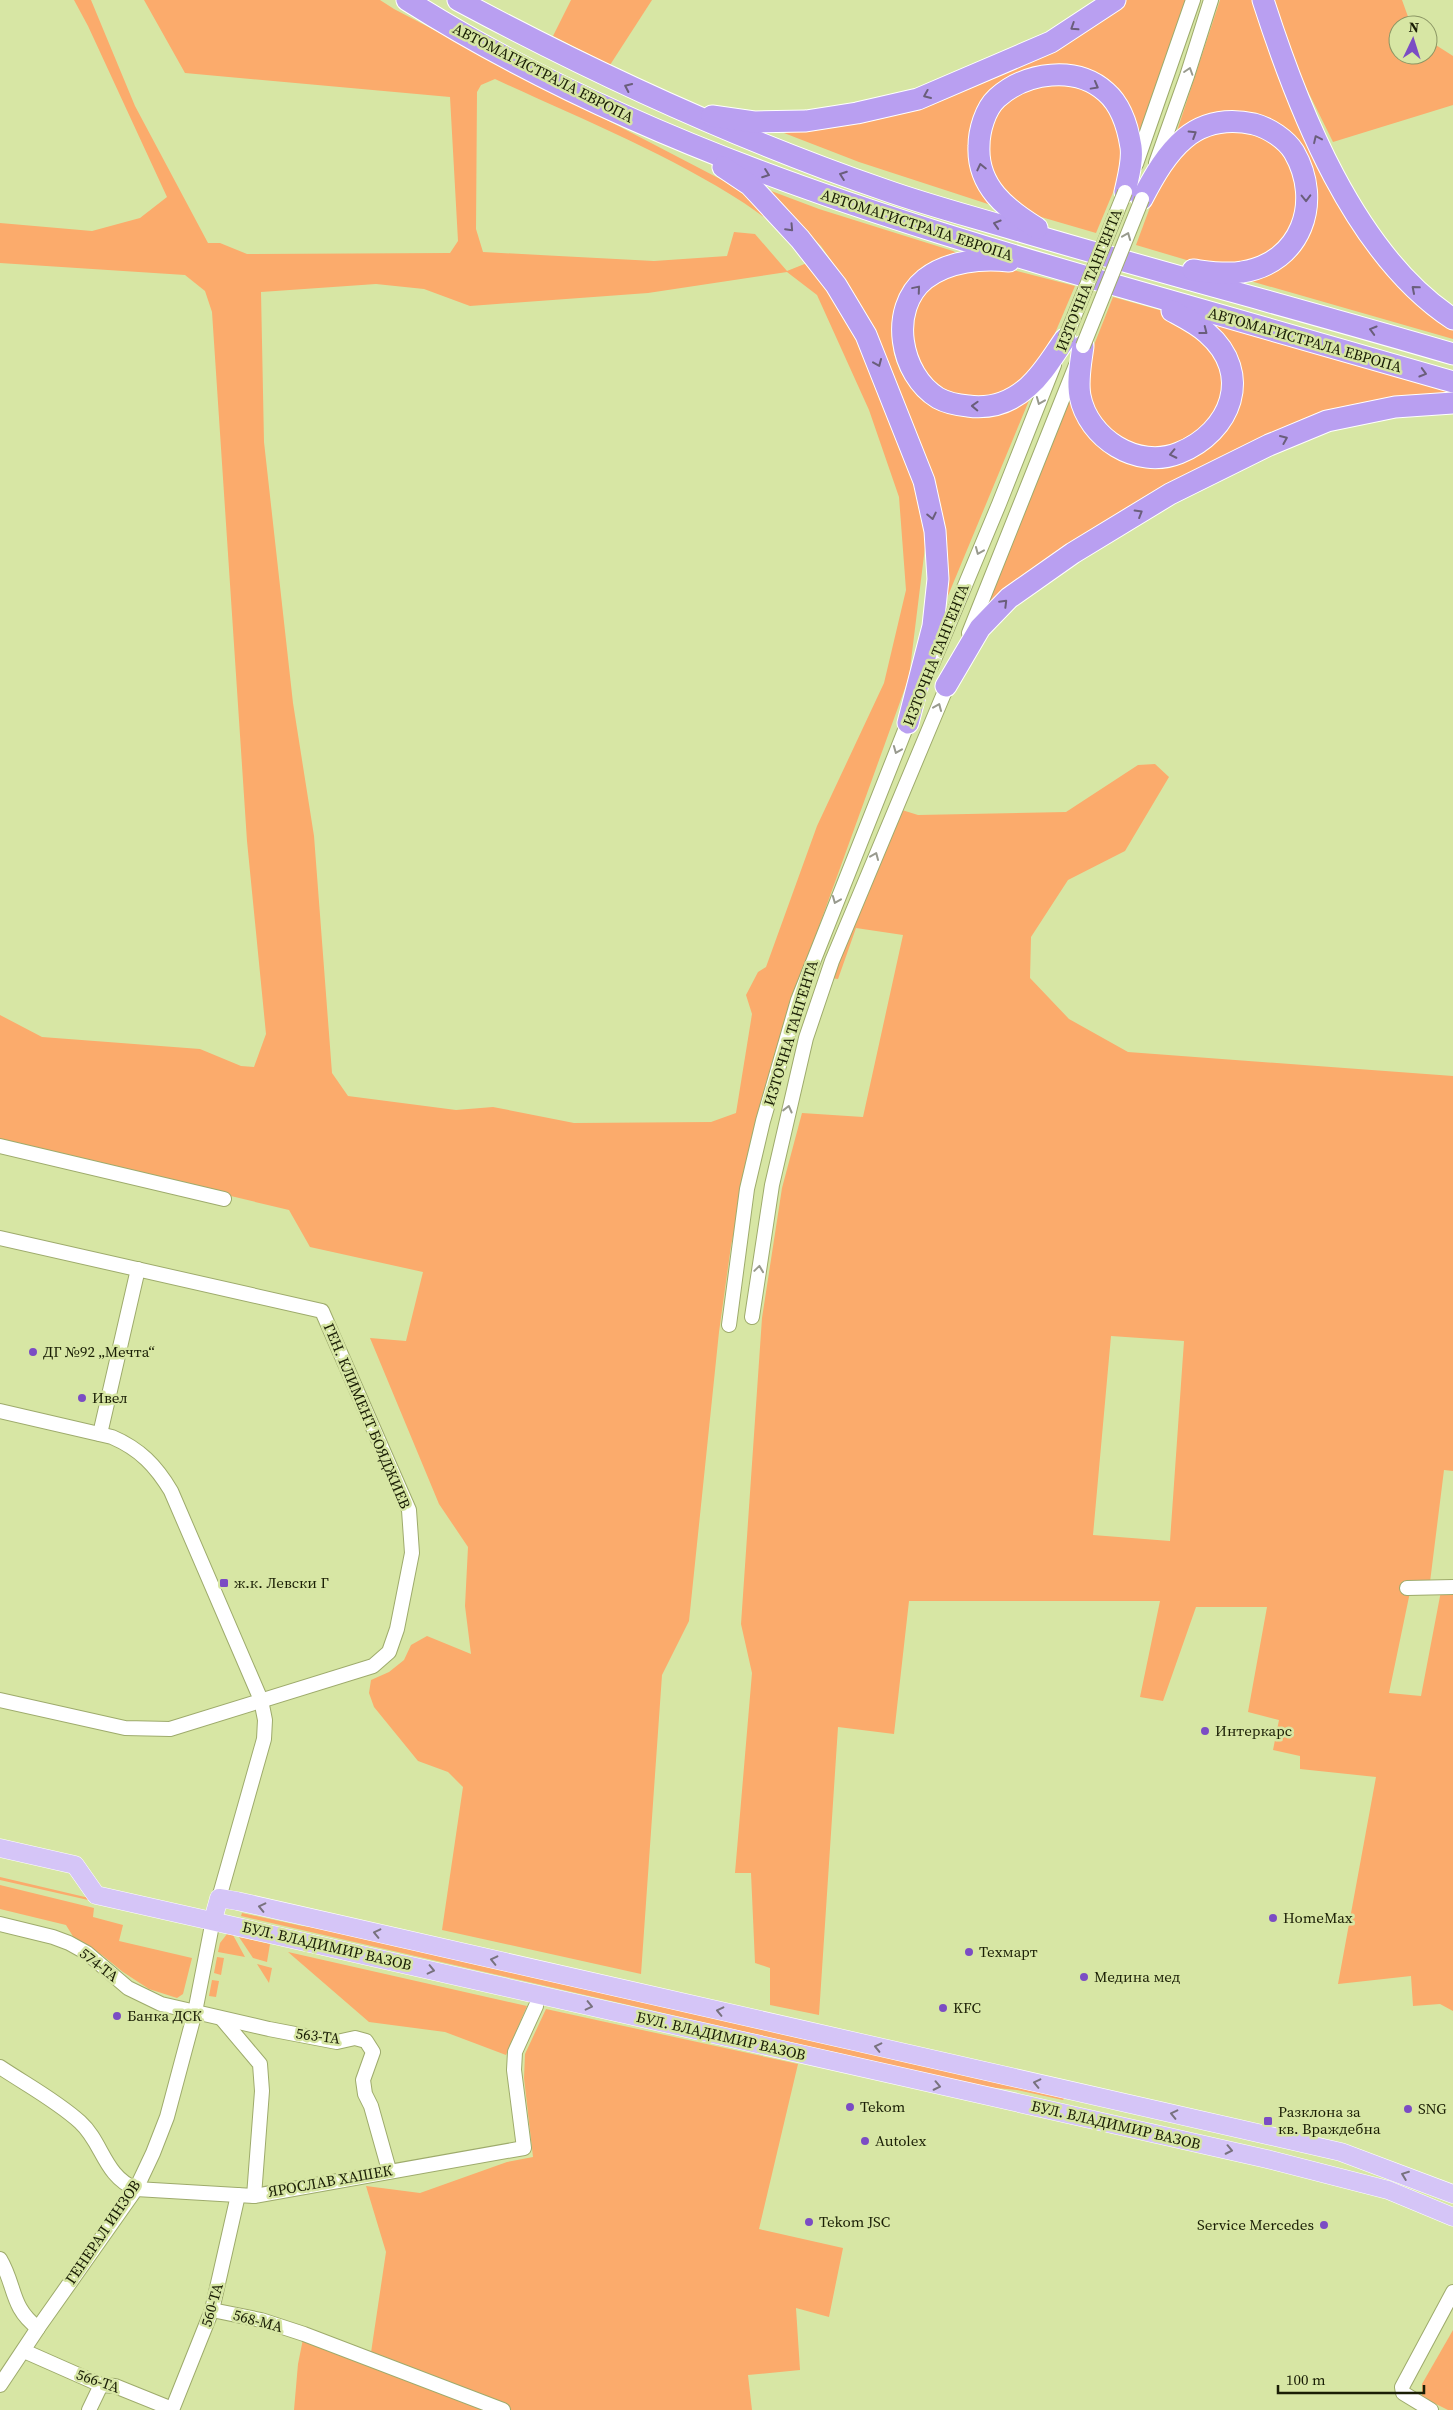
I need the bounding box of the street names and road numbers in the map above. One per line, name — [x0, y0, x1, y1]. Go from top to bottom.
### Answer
street label: АВТОМАГИСТРАЛА ЕВРОПА — [449, 18, 637, 127]
street label: АВТОМАГИСТРАЛА ЕВРОПА — [819, 184, 1016, 266]
street label: ИЗТОЧНА ТАНГЕНТА — [1050, 205, 1127, 354]
street label: АВТОМАГИСТРАЛА ЕВРОПА — [1206, 302, 1404, 377]
street label: ИЗТОЧНА ТАНГЕНТА — [897, 580, 974, 729]
street label: ИЗТОЧНА ТАНГЕНТА — [758, 957, 823, 1109]
street label: ГЕН. КЛИМЕНТ БОЯДЖИЕВ — [319, 1320, 416, 1512]
street label: БУЛ. ВЛАДИМИР ВАЗОВ — [240, 1916, 414, 1975]
street label: 574-ТА — [75, 1943, 123, 1987]
street label: БУЛ. ВЛАДИМИР ВАЗОВ — [634, 2006, 808, 2065]
street label: 563-ТА — [295, 2022, 341, 2049]
street label: БУЛ. ВЛАДИМИР ВАЗОВ — [1029, 2095, 1203, 2154]
street label: ЯРОСЛАВ ХАШЕК — [266, 2159, 394, 2202]
street label: ГЕНЕРАЛ ИНЗОВ — [60, 2175, 145, 2288]
street label: 560-ТА — [195, 2281, 228, 2329]
street label: 568-МА — [231, 2304, 285, 2337]
street label: 566-ТА — [74, 2363, 123, 2398]

